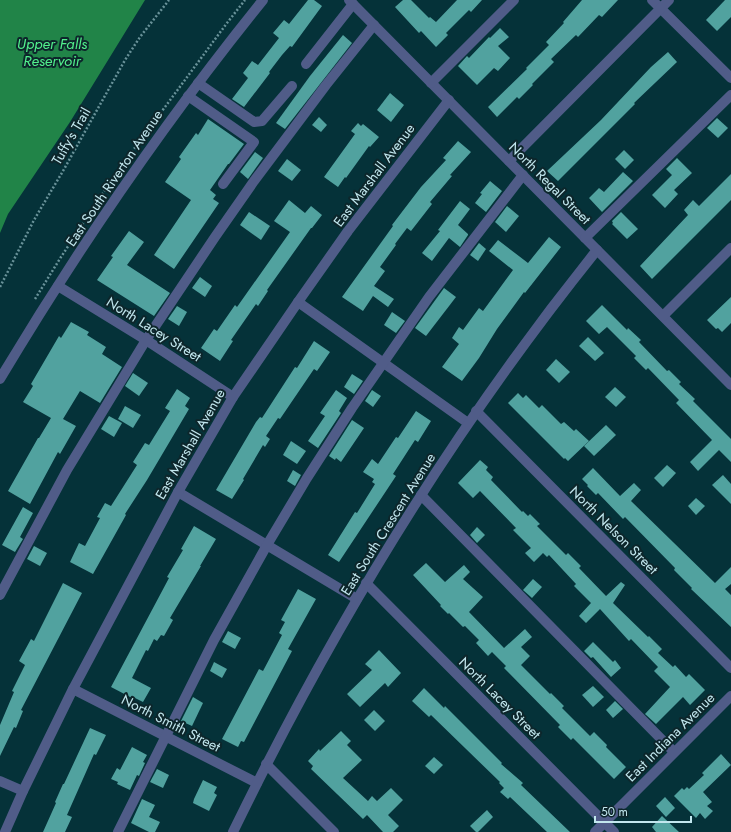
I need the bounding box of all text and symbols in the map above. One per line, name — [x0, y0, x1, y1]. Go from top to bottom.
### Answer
water label: Upper Falls Reservoir — [17, 33, 87, 72]
street label: Tuffy's Trail — [47, 104, 95, 168]
street label: East South Riverton Avenue — [61, 106, 167, 250]
street label: East Marshall Avenue — [329, 119, 419, 231]
street label: North Regal Street — [504, 137, 596, 229]
street label: North Lacey Street — [103, 292, 206, 367]
street label: East Marshall Avenue — [150, 385, 230, 503]
street label: East South Crescent Avenue — [336, 449, 440, 599]
street label: North Nelson Street — [565, 481, 663, 579]
street label: North Lacey Street — [454, 652, 546, 744]
street label: East Indiana Avenue — [621, 688, 719, 786]
street label: North Smith Street — [118, 689, 225, 757]
scale bar — [595, 798, 691, 824]
text: 50 m — [601, 803, 628, 821]

